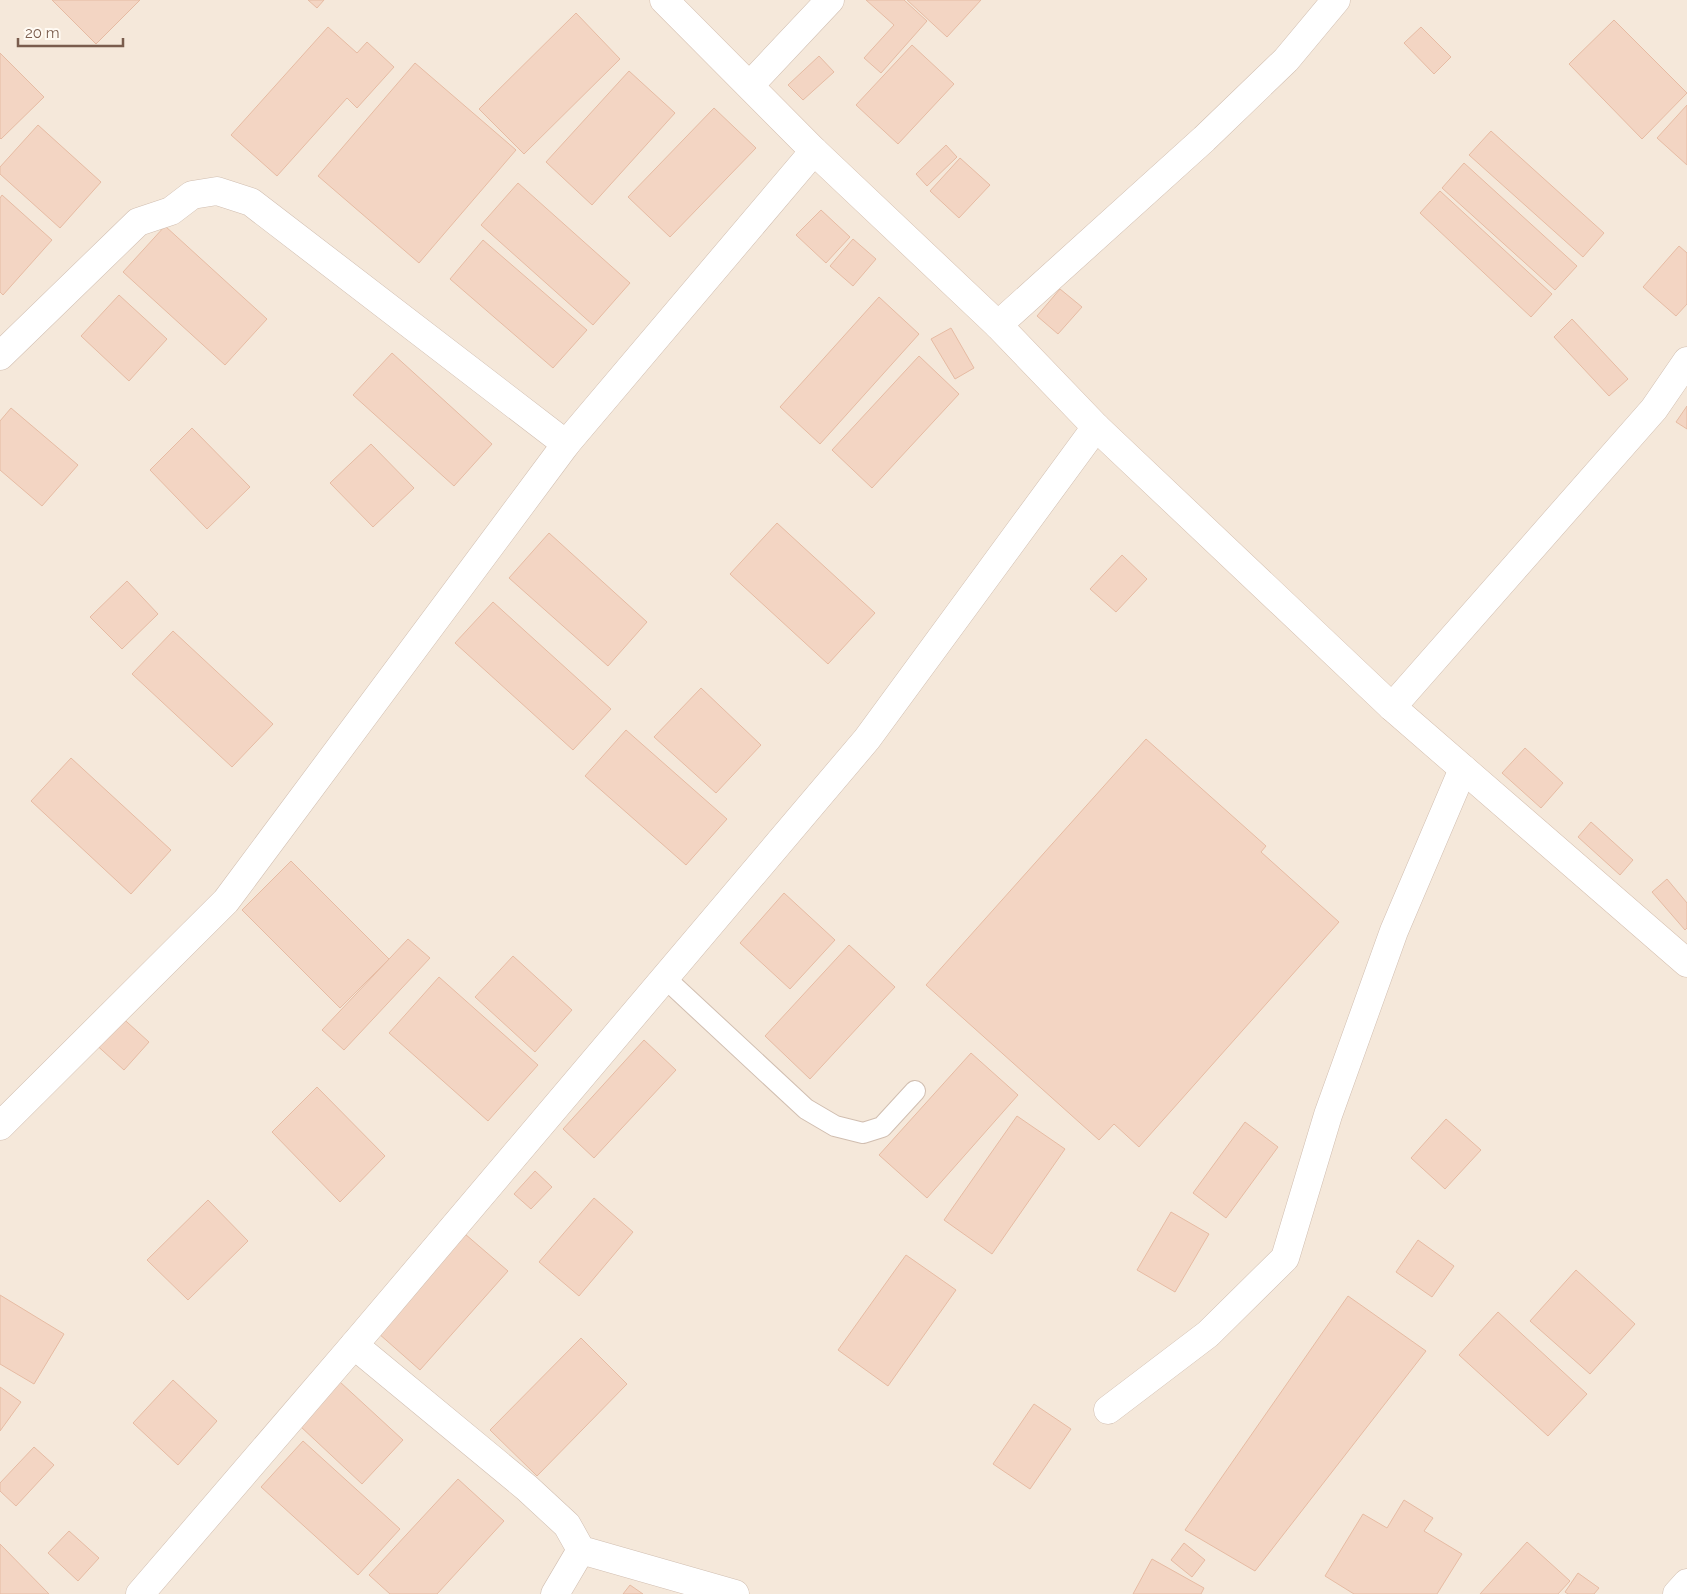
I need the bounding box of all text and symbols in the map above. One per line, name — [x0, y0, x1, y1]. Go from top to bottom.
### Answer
scale bar — [18, 15, 122, 47]
text: 20 m — [25, 24, 60, 42]

